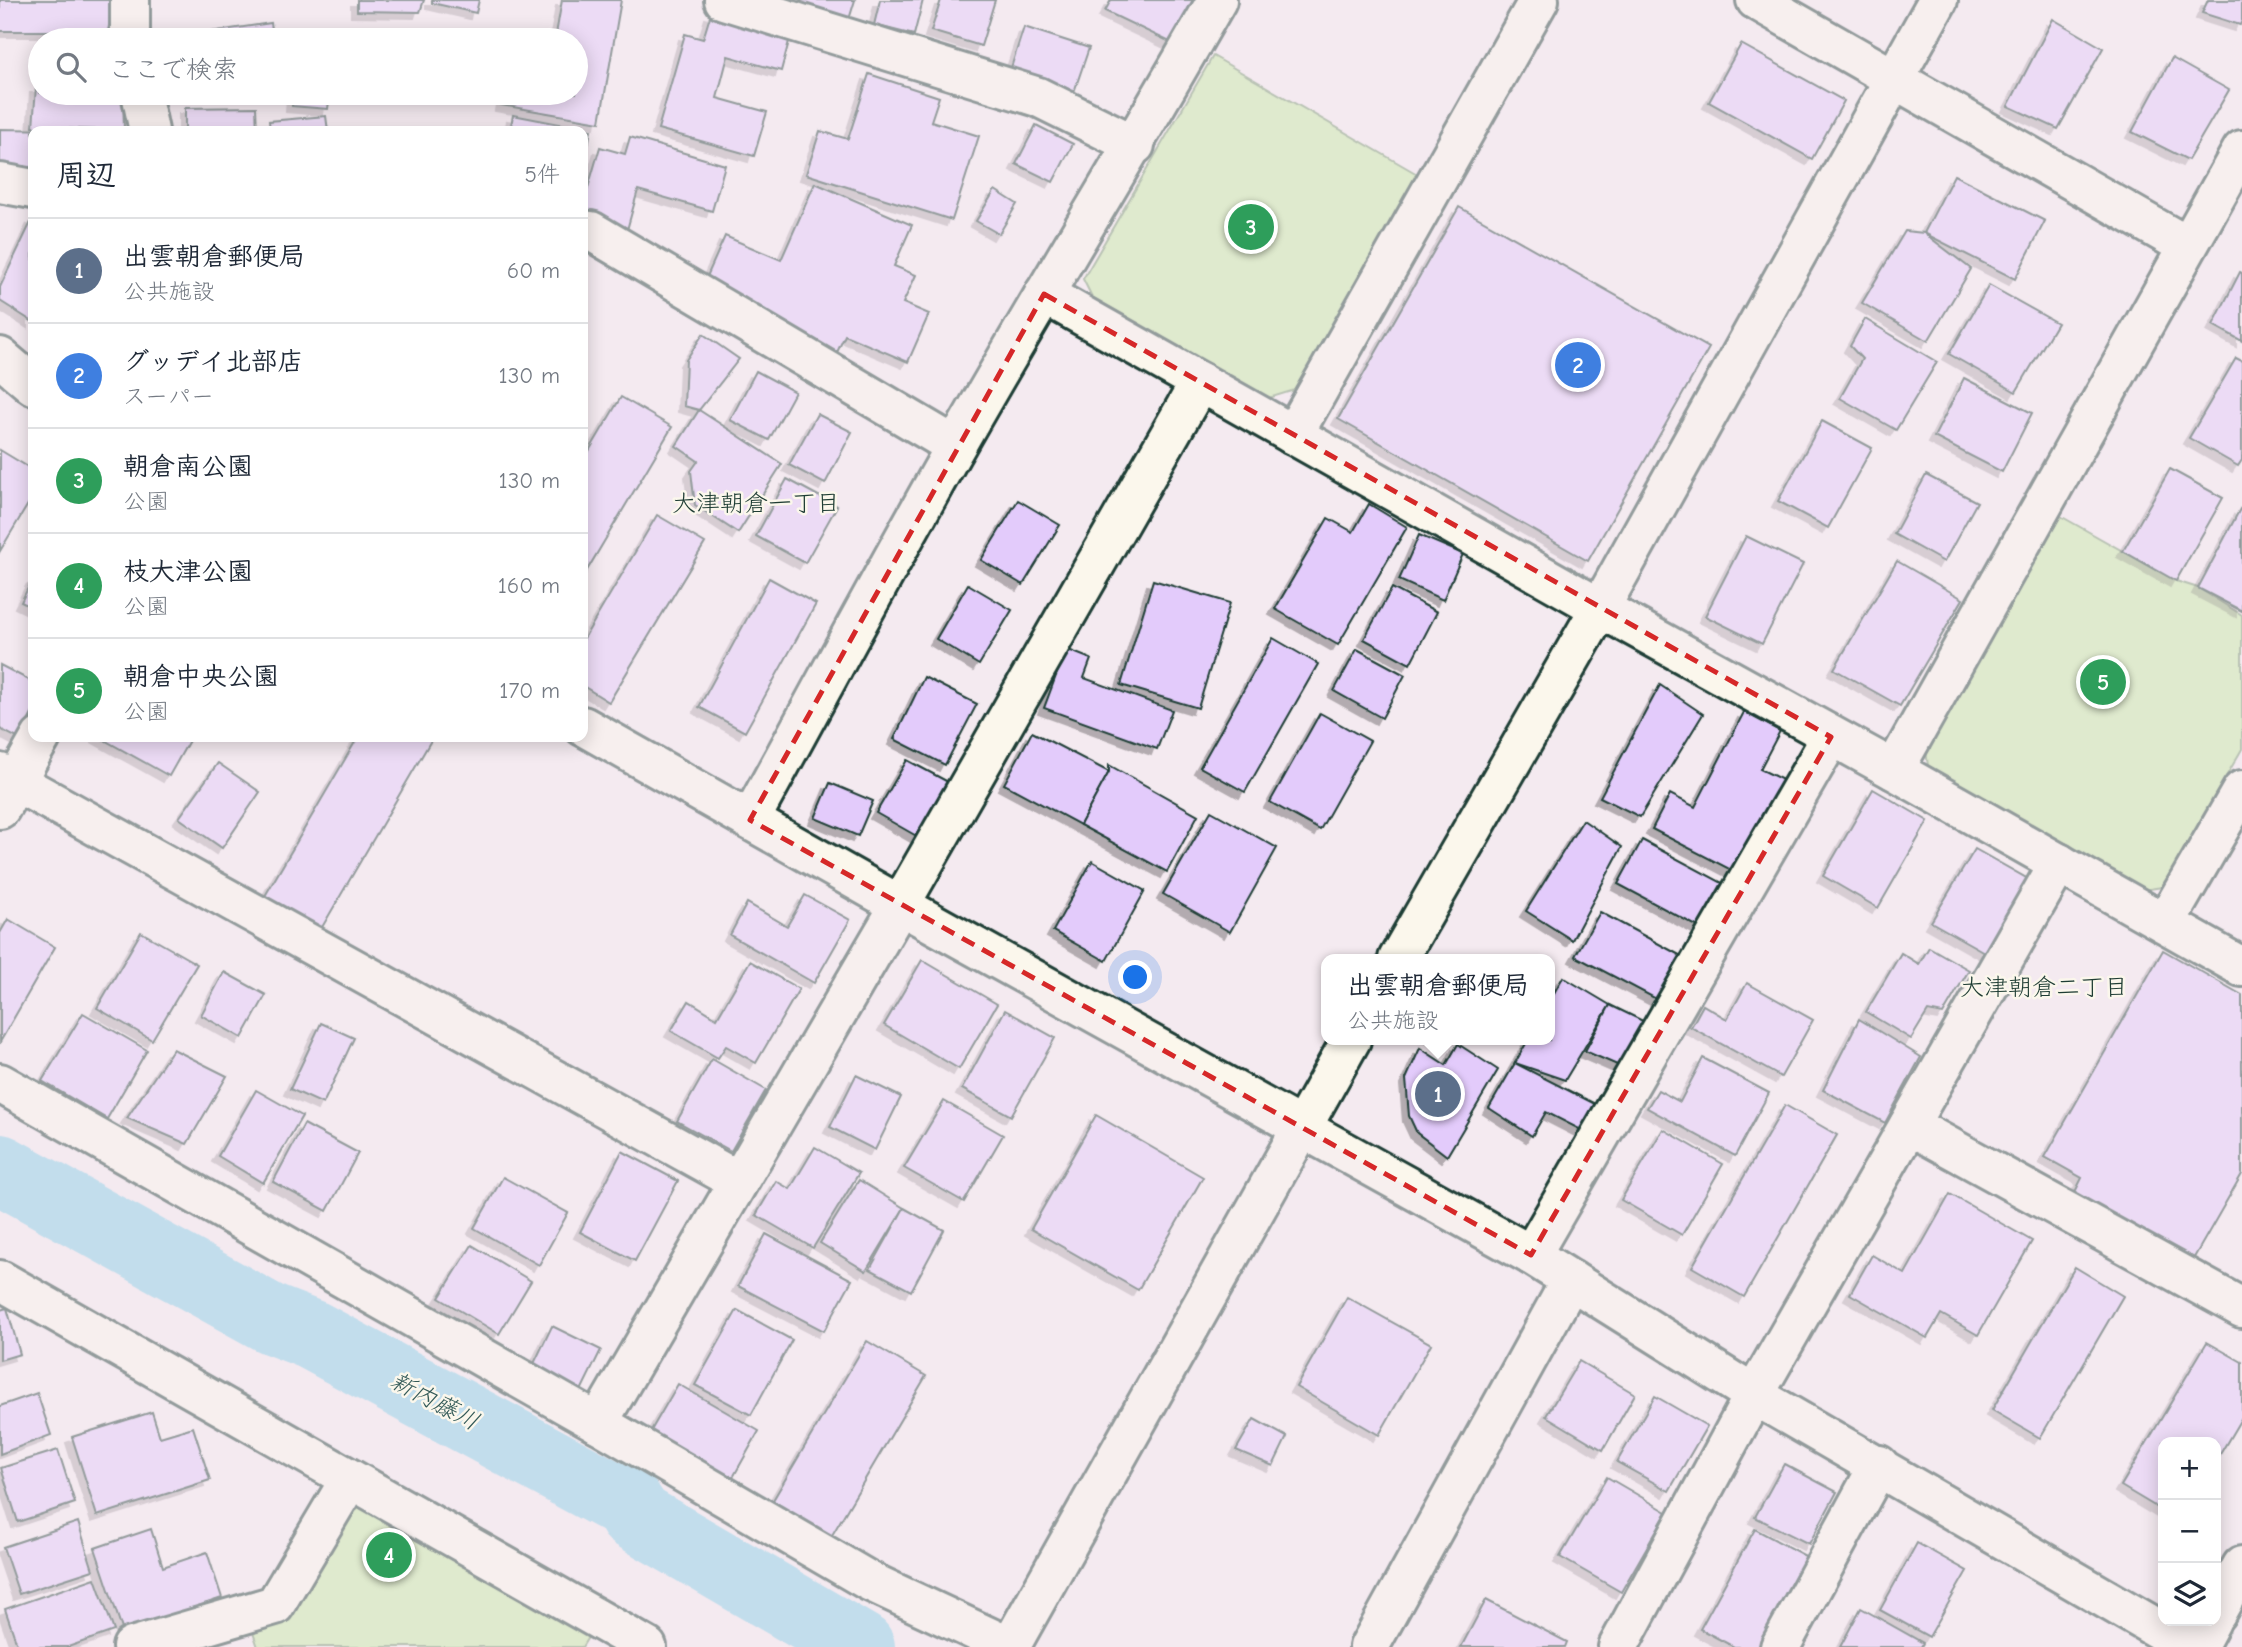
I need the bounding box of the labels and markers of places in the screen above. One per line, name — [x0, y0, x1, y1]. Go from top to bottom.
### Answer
pin: 3 — [1228, 201, 1274, 253]
pin: 2 — [1555, 339, 1601, 391]
pin: 5 — [2080, 656, 2126, 708]
pin: 1 — [1415, 1068, 1461, 1120]
pin: 4 — [366, 1529, 412, 1581]

